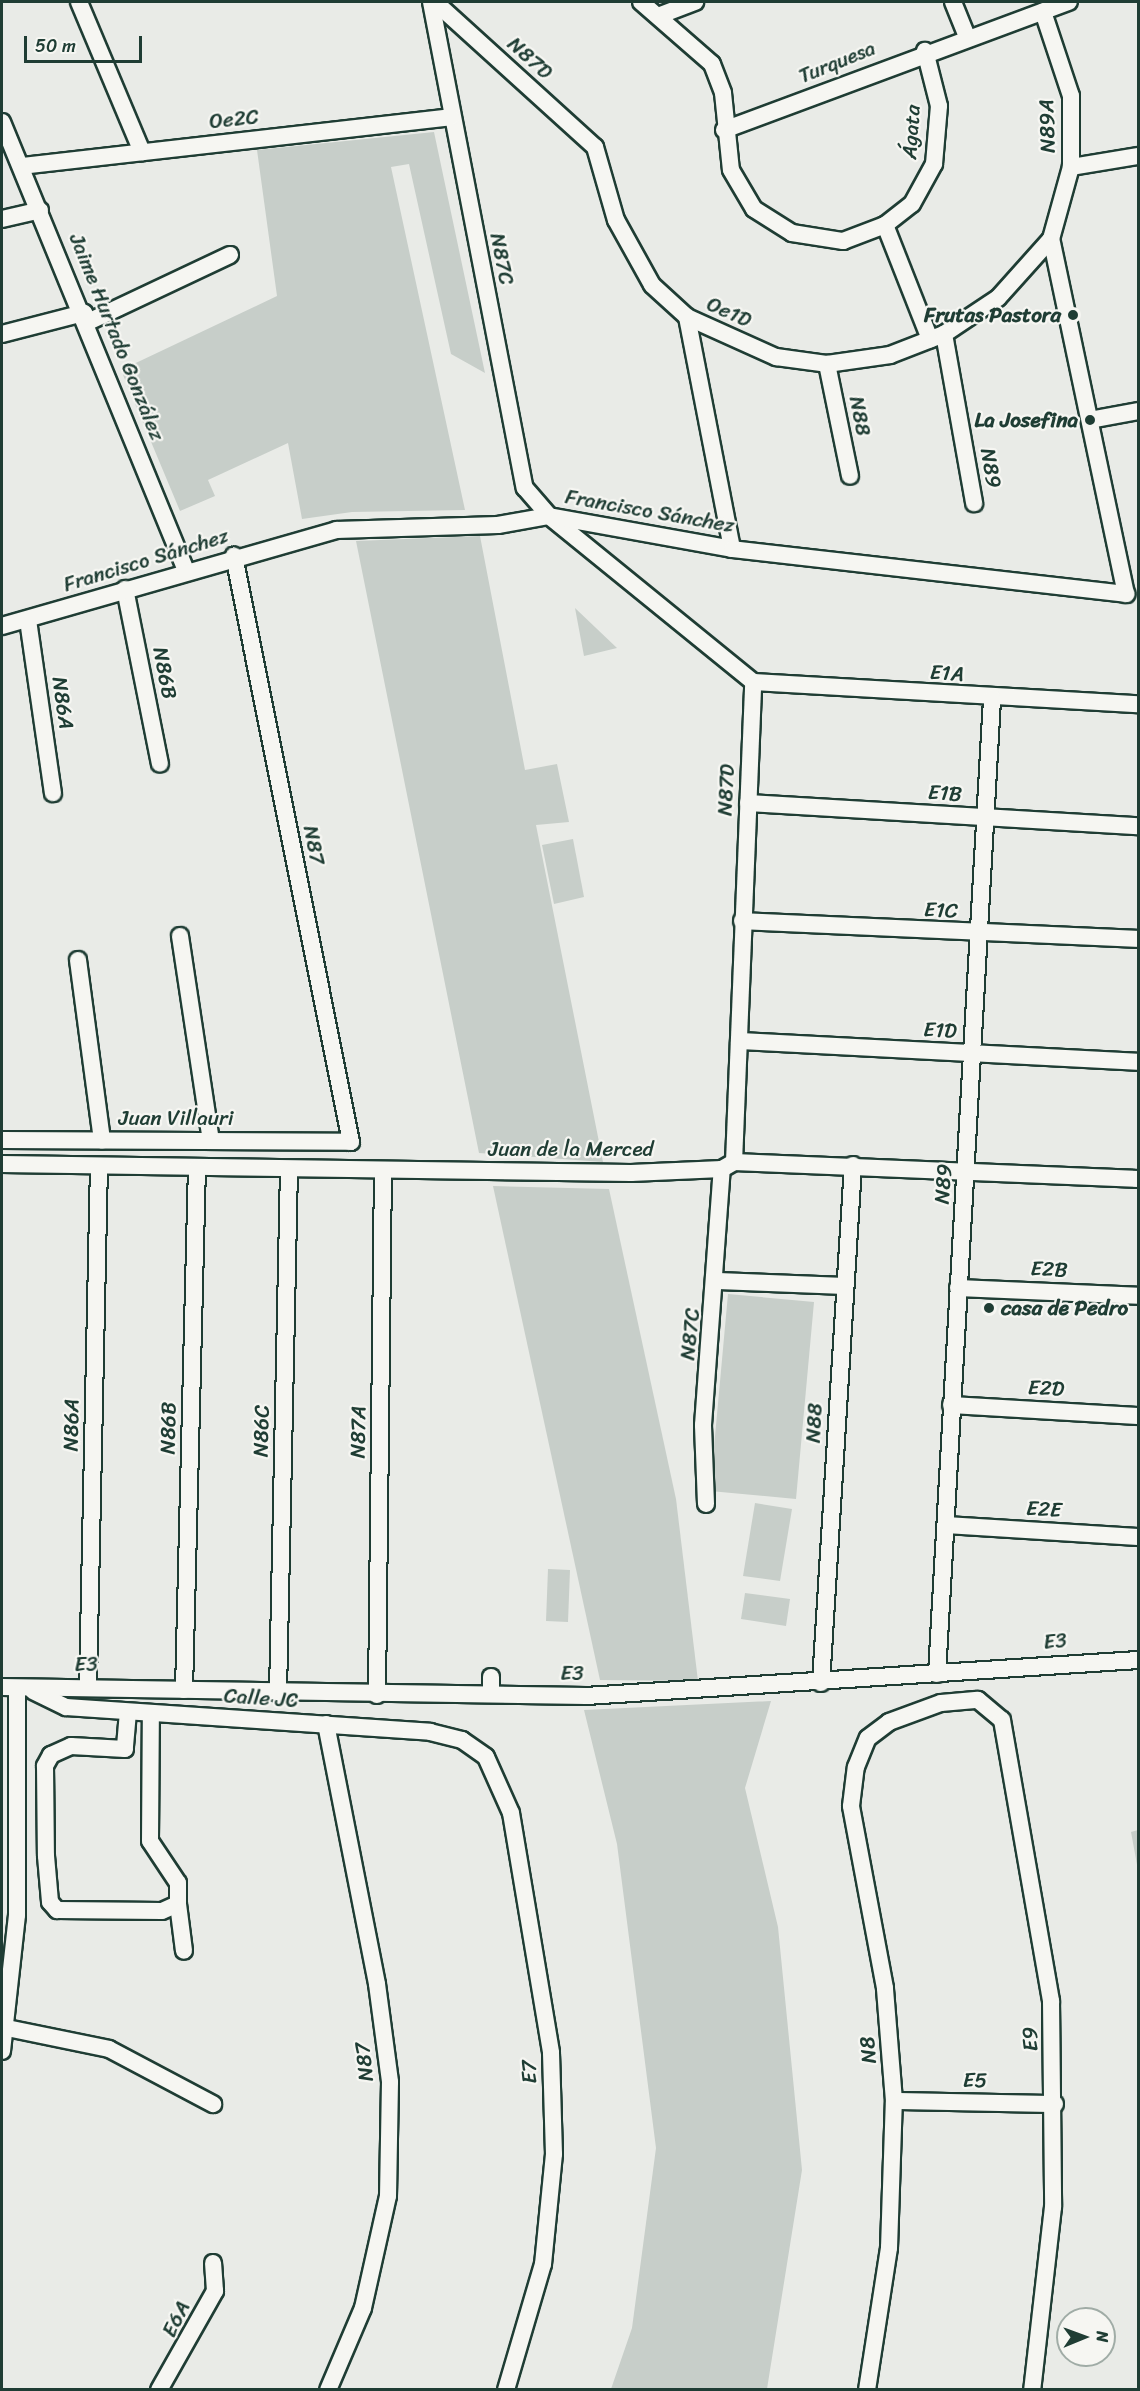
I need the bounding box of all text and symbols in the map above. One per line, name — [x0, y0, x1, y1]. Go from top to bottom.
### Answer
scale bar — [27, 24, 146, 62]
text: 50 m — [35, 30, 76, 62]
street label: N87D — [502, 31, 558, 85]
street label: Turquesa — [795, 35, 879, 89]
street label: N89A — [1033, 99, 1061, 153]
street label: Oe2C — [208, 104, 260, 134]
street label: Ágata — [897, 104, 925, 160]
street label: Jaime Hurtado González — [64, 230, 170, 444]
street label: N87C — [485, 231, 519, 287]
street label: Oe1D — [703, 291, 755, 333]
place label: Frutas Pastora — [924, 302, 1061, 328]
marker: Frutas Pastora — [1066, 308, 1080, 322]
street label: N88 — [844, 394, 876, 438]
place label: La Josefina — [974, 407, 1078, 433]
marker: La Josefina — [1083, 413, 1097, 427]
street label: N89 — [975, 446, 1007, 490]
street label: Francisco Sánchez — [563, 484, 737, 538]
street label: Francisco Sánchez — [60, 523, 232, 597]
street label: N86B — [148, 645, 182, 701]
street label: E1A — [929, 659, 965, 687]
street label: N86A — [47, 675, 79, 731]
street label: N87D — [712, 763, 740, 817]
street label: E1B — [927, 779, 963, 807]
street label: N87 — [298, 823, 330, 867]
street label: E1C — [923, 897, 959, 923]
street label: E1D — [923, 1017, 957, 1043]
street label: Juan Villauri — [119, 1105, 233, 1131]
street label: Juan de la Merced — [488, 1136, 654, 1162]
street label: N89 — [929, 1163, 957, 1205]
street label: E2B — [1030, 1255, 1068, 1283]
place label: casa de Pedro — [1001, 1295, 1129, 1321]
marker: casa de Pedro — [982, 1301, 996, 1315]
street label: N87C — [675, 1307, 705, 1361]
street label: E2D — [1027, 1374, 1065, 1402]
street label: N86A — [58, 1398, 84, 1452]
street label: N86B — [155, 1401, 181, 1455]
street label: N88 — [800, 1402, 828, 1444]
street label: N86C — [248, 1405, 274, 1457]
street label: N87A — [345, 1405, 371, 1459]
street label: E2E — [1025, 1495, 1063, 1523]
street label: E3 — [1042, 1627, 1068, 1655]
street label: E3 — [74, 1651, 98, 1677]
street label: E3 — [560, 1660, 584, 1686]
street label: Calle JC — [223, 1683, 299, 1713]
street label: E9 — [1017, 2026, 1043, 2052]
street label: N8 — [854, 2035, 882, 2065]
street label: N87 — [349, 2041, 379, 2083]
street label: E7 — [516, 2060, 542, 2084]
street label: E5 — [963, 2067, 987, 2093]
street label: E6A — [156, 2297, 196, 2341]
north arrow — [1056, 2307, 1116, 2367]
text: N — [1088, 2331, 1117, 2343]

